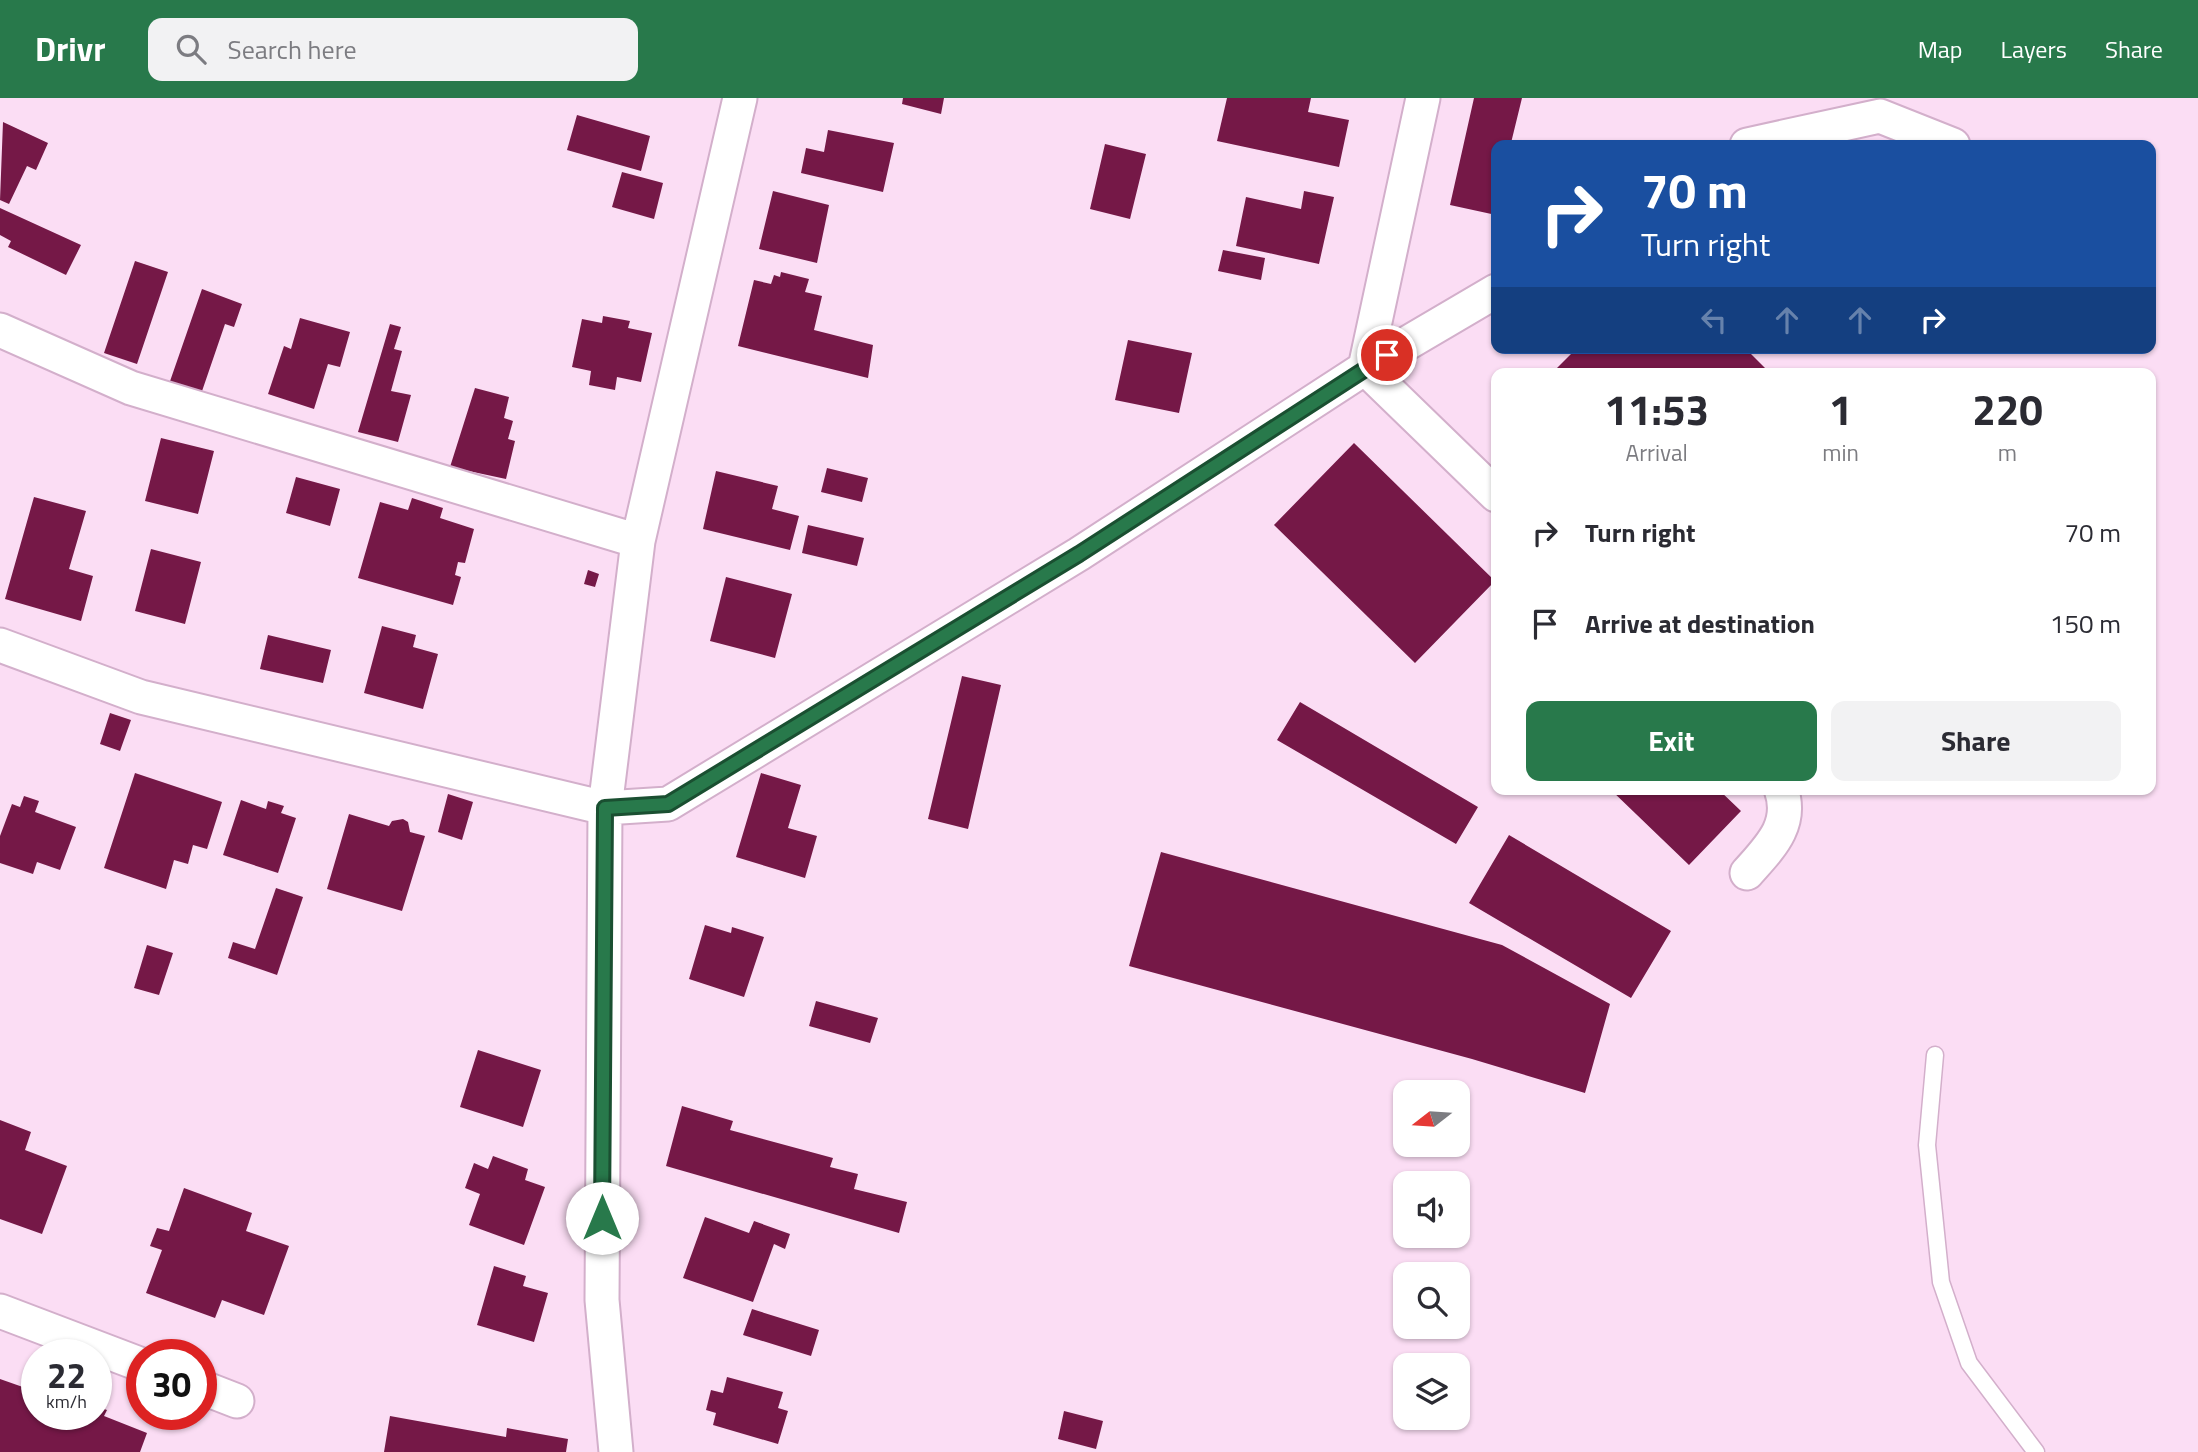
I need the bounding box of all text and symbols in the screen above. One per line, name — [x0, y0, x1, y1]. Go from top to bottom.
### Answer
search box — [148, 18, 638, 81]
text: Drivr — [35, 24, 106, 74]
icon: search — [172, 30, 210, 68]
text: Search here — [228, 30, 357, 69]
text: Map — [1918, 31, 1963, 67]
text: Layers — [2001, 31, 2067, 67]
text: Share — [2105, 31, 2163, 67]
text: 70 m — [1641, 152, 1748, 227]
icon: right — [1526, 168, 1617, 259]
text: Turn right — [1641, 220, 1770, 268]
icon: left — [1695, 301, 1733, 339]
icon: ahead — [1768, 301, 1806, 339]
icon: ahead — [1841, 301, 1879, 339]
icon: right — [1914, 301, 1952, 339]
pin — [1357, 325, 1417, 385]
icon: arrive — [1368, 336, 1406, 374]
text: 11:53 — [1604, 377, 1709, 441]
text: 1 — [1829, 377, 1852, 441]
text: 220 — [1972, 377, 2043, 441]
text: Arrival — [1625, 435, 1688, 470]
text: min — [1822, 435, 1859, 470]
text: m — [1998, 435, 2017, 470]
text: Turn right — [1585, 513, 1696, 552]
text: 70 m — [2064, 513, 2121, 552]
icon: right — [1526, 514, 1564, 552]
text: Arrive at destination — [1585, 604, 1815, 643]
text: 150 m — [2050, 604, 2121, 643]
icon: arrive — [1526, 605, 1564, 643]
button: Exit — [1526, 701, 1817, 781]
button: Share — [1831, 701, 2121, 781]
north arrow — [1393, 1080, 1470, 1157]
map controls — [1393, 1080, 1470, 1430]
button: sound — [1393, 1171, 1470, 1248]
position arrow — [565, 1181, 639, 1255]
button: search — [1393, 1262, 1470, 1339]
speed limit sign: 30 — [126, 1339, 217, 1430]
text: 22 — [47, 1348, 86, 1402]
button: layers — [1393, 1353, 1470, 1430]
text: km/h — [46, 1388, 87, 1415]

